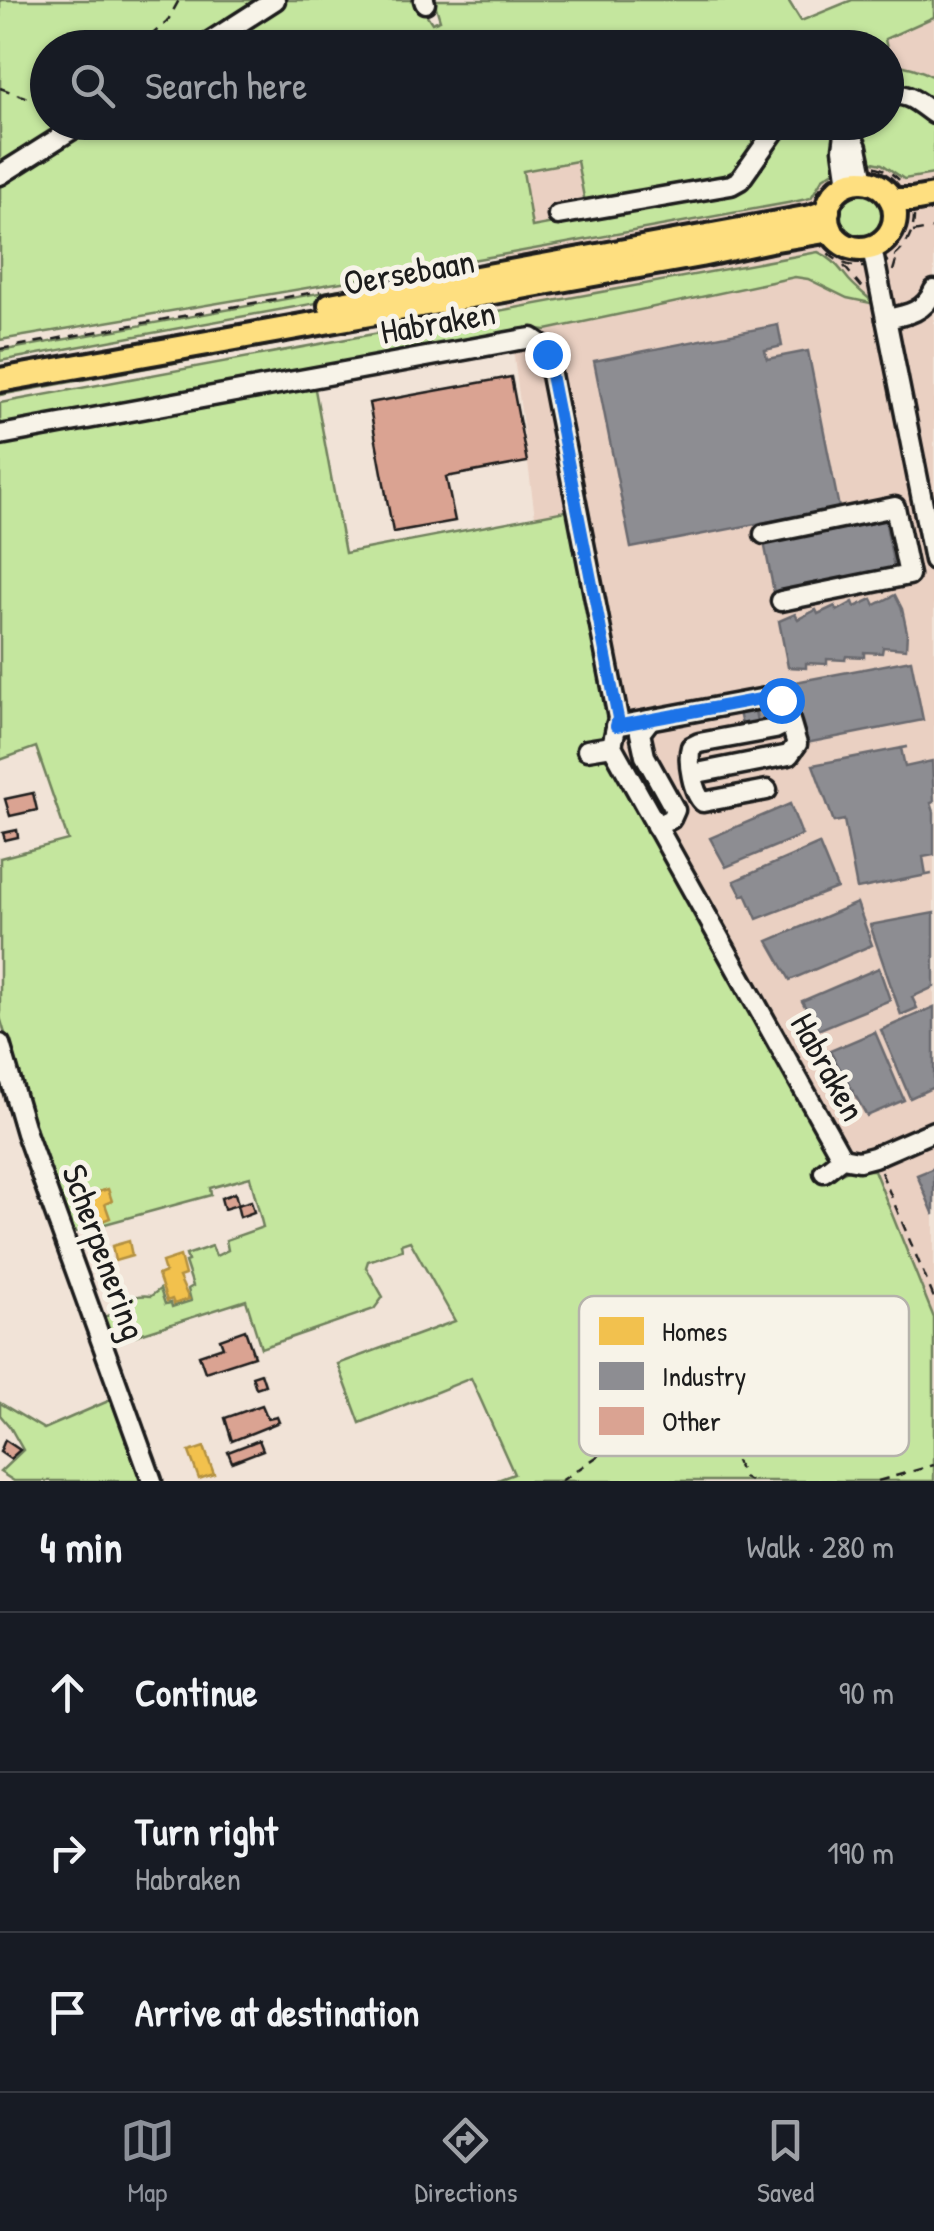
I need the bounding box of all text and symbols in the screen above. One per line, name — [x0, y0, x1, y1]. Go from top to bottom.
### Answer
search box — [30, 30, 904, 140]
icon: search — [65, 58, 120, 113]
text: Search here — [145, 59, 307, 111]
street label: Oersebaan — [340, 237, 478, 306]
street label: Habraken — [377, 288, 499, 355]
route end — [525, 332, 571, 378]
route start — [759, 678, 805, 724]
street label: Habraken — [780, 1005, 877, 1129]
street label: Scherpenering — [51, 1158, 158, 1346]
legend — [579, 1296, 909, 1456]
text: Homes — [662, 1312, 727, 1350]
text: Industry — [662, 1357, 747, 1395]
text: Other — [662, 1402, 721, 1440]
text: 4 min — [40, 1518, 122, 1575]
text: Walk · 280 m — [747, 1525, 894, 1568]
icon: ahead — [40, 1665, 95, 1720]
text: Continue — [135, 1666, 257, 1718]
text: 90 m — [839, 1671, 894, 1714]
text: Turn right — [135, 1805, 278, 1857]
icon: right — [40, 1825, 95, 1880]
text: 190 m — [827, 1831, 894, 1874]
text: Habraken — [135, 1857, 241, 1900]
icon: arrive — [40, 1985, 95, 2040]
text: Arrive at destination — [135, 1986, 419, 2038]
tab: Map — [120, 2113, 175, 2211]
tab: Directions — [414, 2113, 517, 2211]
tab: Saved — [757, 2113, 814, 2211]

